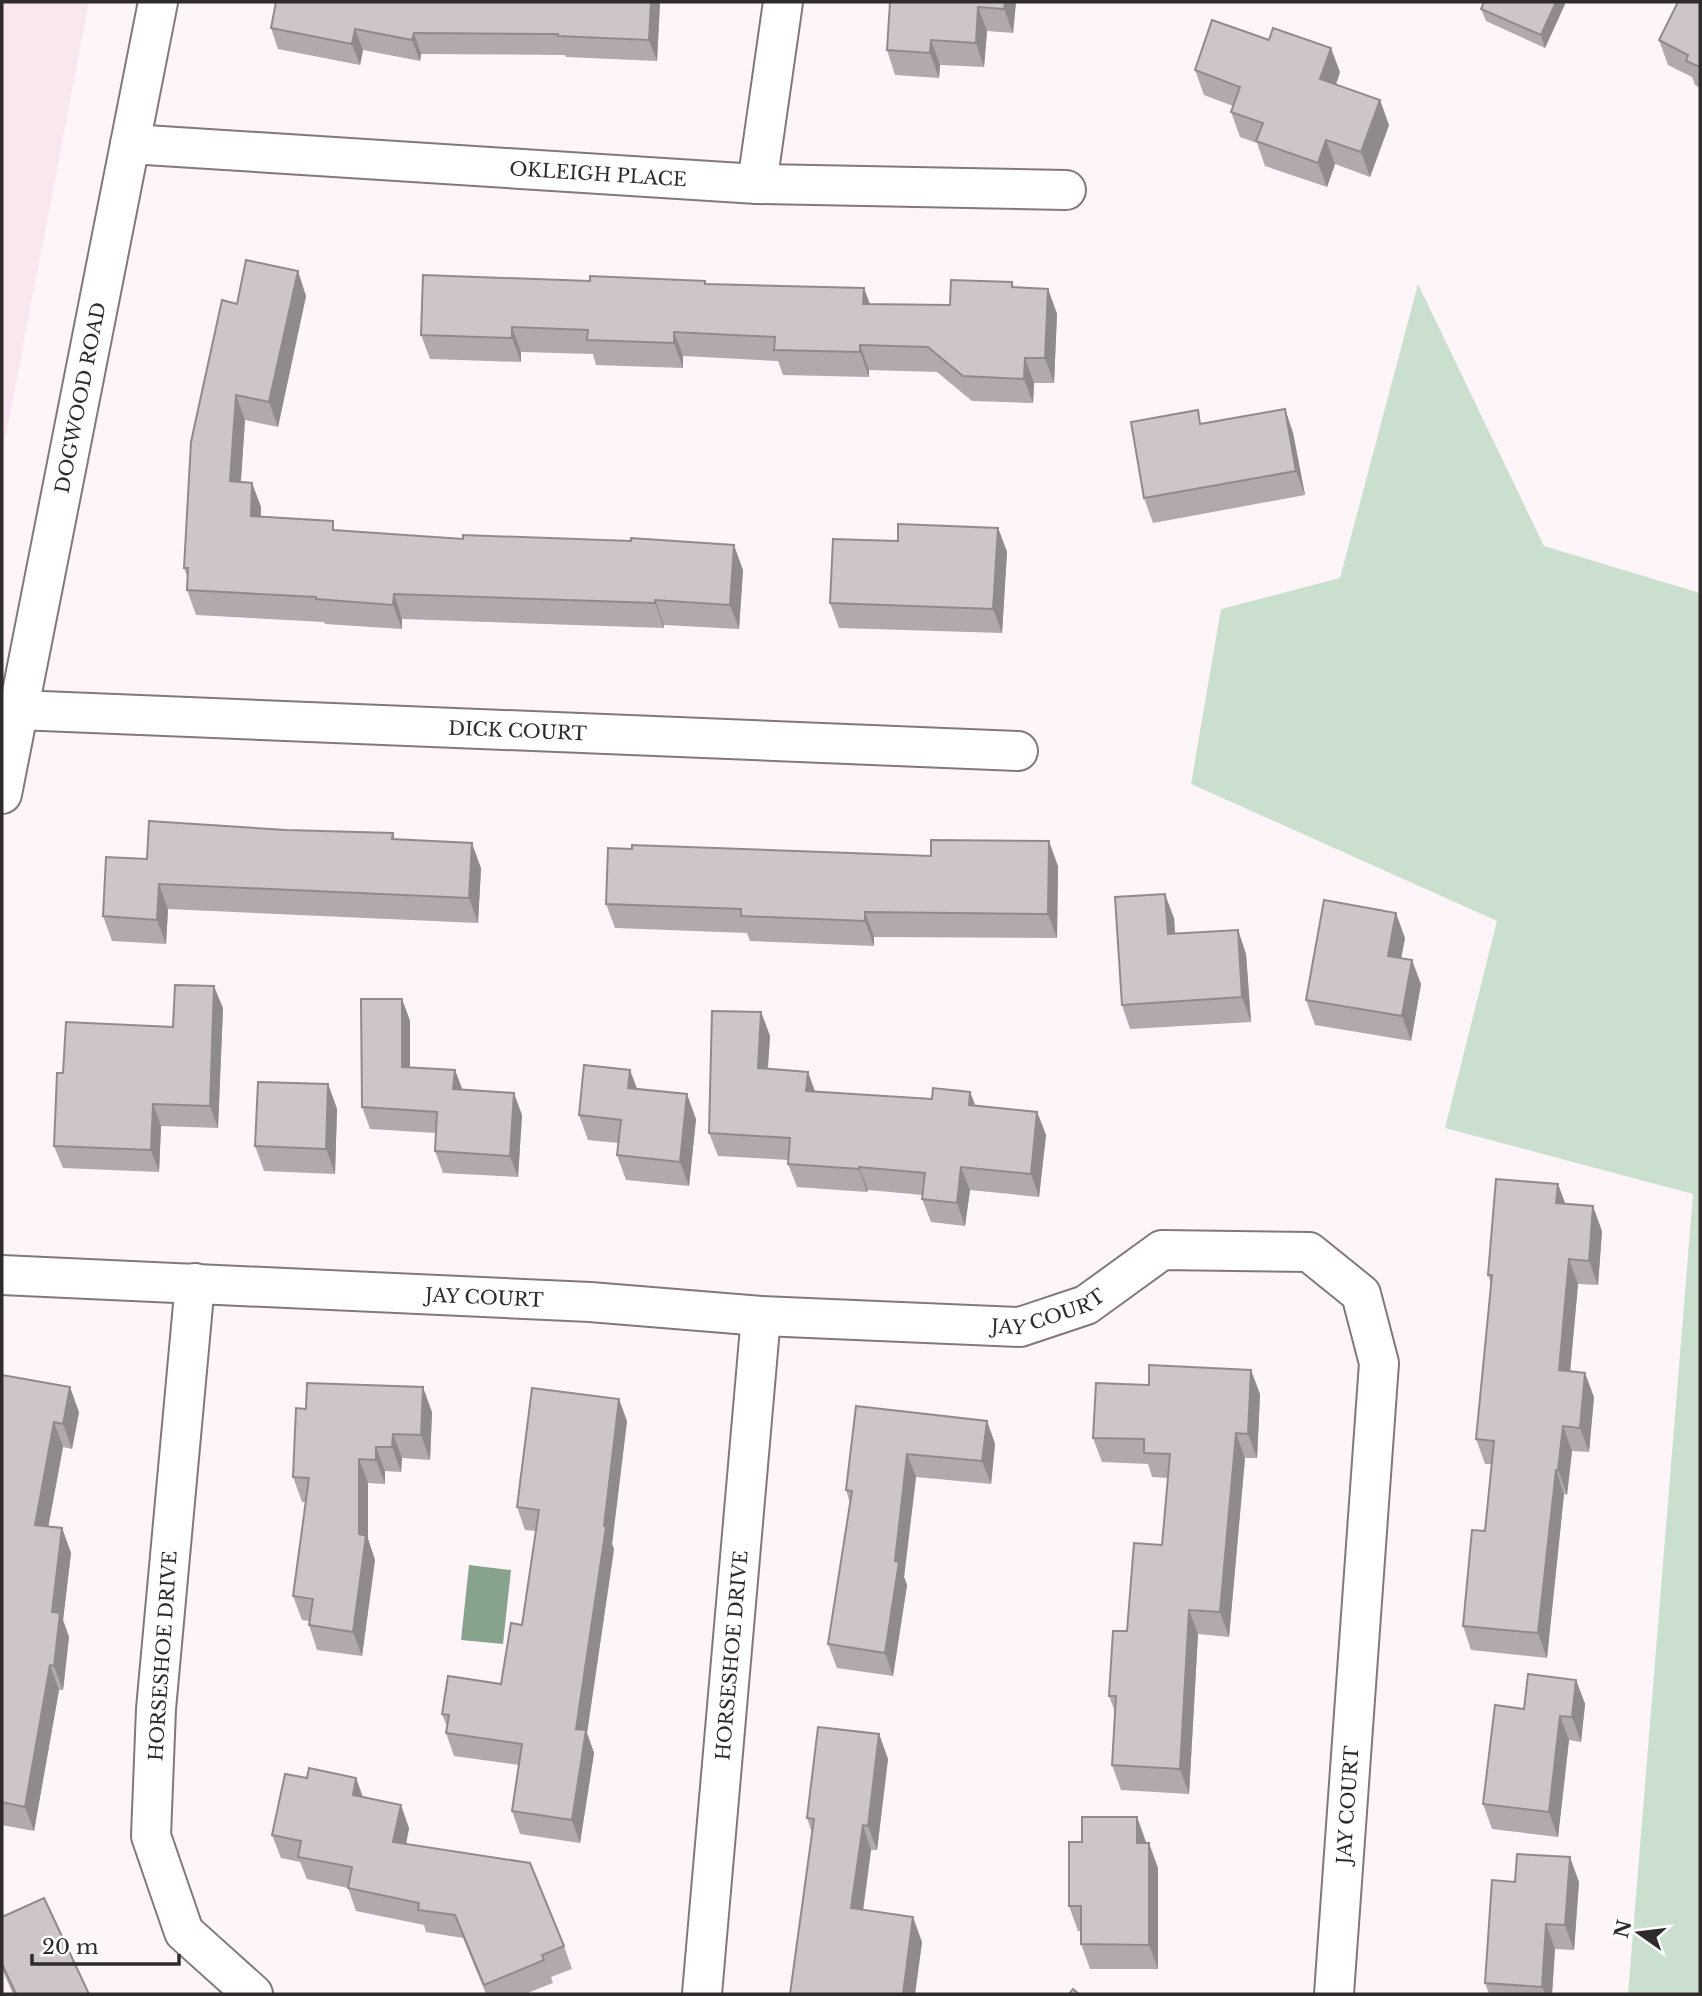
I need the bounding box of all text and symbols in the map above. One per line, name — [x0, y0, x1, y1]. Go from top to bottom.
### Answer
street label: OKLEIGH PLACE — [509, 157, 687, 191]
street label: DOGWOOD ROAD — [50, 300, 110, 495]
street label: DICK COURT — [448, 716, 587, 745]
street label: JAY COURT — [422, 1283, 544, 1311]
street label: JAY COURT — [988, 1284, 1109, 1339]
street label: HORSESHOE DRIVE — [711, 1549, 752, 1761]
street label: HORSESHOE DRIVE — [144, 1550, 182, 1762]
street label: JAY COURT — [1332, 1745, 1364, 1868]
north arrow — [1604, 1898, 1674, 1968]
text: N — [1610, 1917, 1636, 1940]
scale bar — [32, 1923, 178, 1967]
text: 20 m — [42, 1934, 99, 1960]

